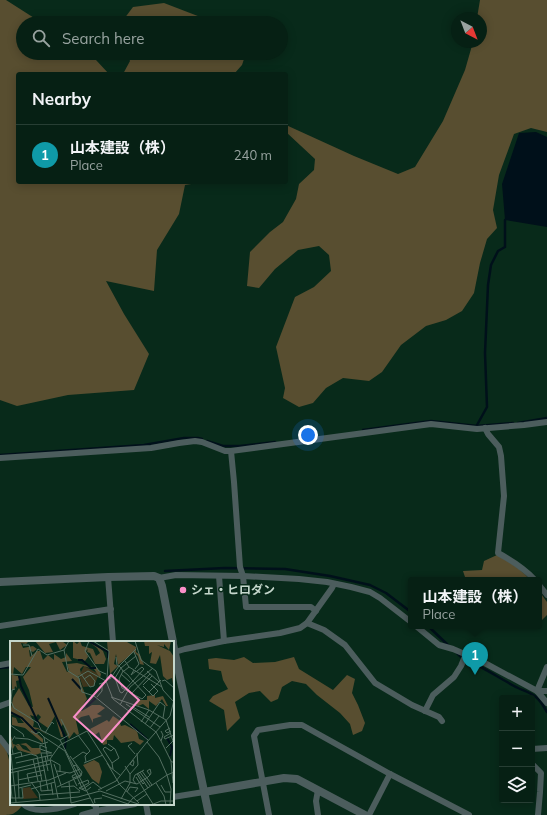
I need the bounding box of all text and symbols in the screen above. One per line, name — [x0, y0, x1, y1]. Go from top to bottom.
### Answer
north arrow — [451, 12, 487, 48]
search box — [16, 16, 288, 60]
icon: search — [30, 27, 52, 49]
text: Search here — [62, 29, 144, 48]
text: Nearby — [32, 88, 91, 109]
text: 山本建設（株） — [70, 138, 175, 157]
text: 1 — [41, 147, 49, 163]
text: 240 m — [234, 147, 272, 163]
text: Place — [70, 157, 103, 173]
your location — [298, 425, 318, 445]
popup — [408, 577, 542, 629]
place label: シェ・ヒロダン — [191, 582, 275, 597]
marker: シェ・ヒロダン — [178, 585, 188, 595]
text: 山本建設（株） — [422, 587, 528, 606]
text: Place — [422, 606, 455, 622]
inset map — [10, 641, 174, 805]
pin: 1 — [462, 642, 488, 675]
map controls — [499, 695, 535, 803]
button: + — [499, 695, 535, 731]
button: − — [499, 731, 535, 767]
button: layers — [499, 767, 535, 803]

